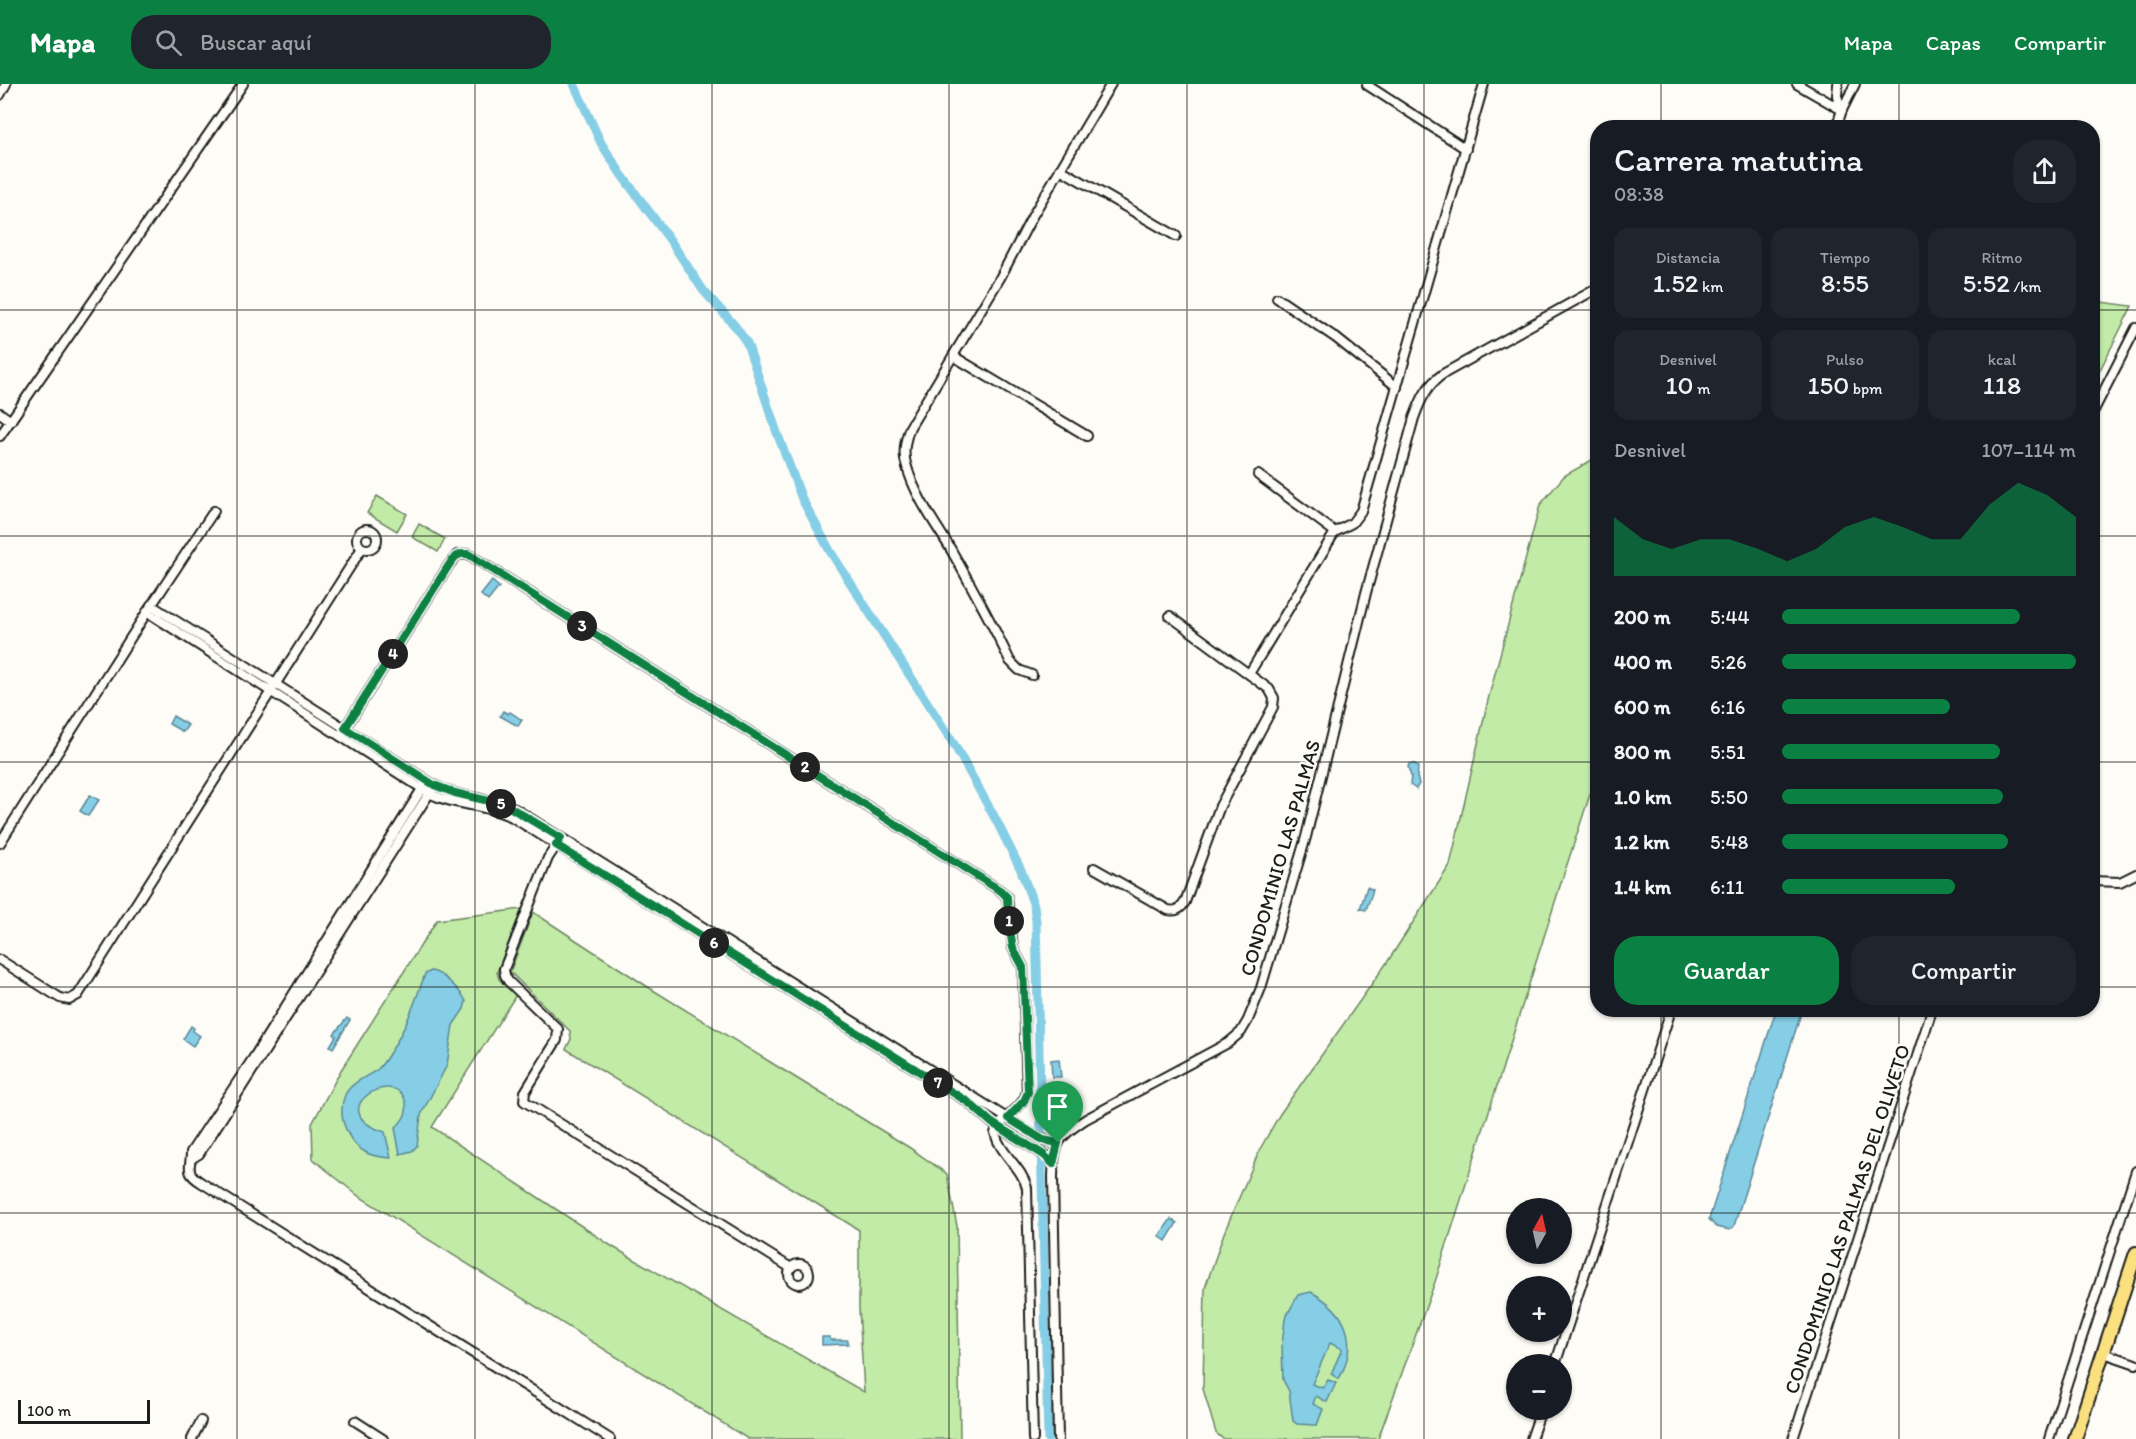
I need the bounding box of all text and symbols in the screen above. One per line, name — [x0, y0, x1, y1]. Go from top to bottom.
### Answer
search box — [131, 15, 551, 69]
text: Mapa — [30, 25, 95, 59]
icon: search — [152, 26, 185, 59]
text: Buscar aquí — [200, 29, 311, 56]
text: Mapa — [1844, 30, 1893, 55]
text: Capas — [1926, 30, 1981, 55]
text: Compartir — [2014, 30, 2106, 55]
text: Carrera matutina — [1614, 140, 1863, 179]
button: share — [2013, 140, 2076, 203]
text: 08:38 — [1614, 182, 1664, 206]
text: Distancia — [1656, 248, 1720, 267]
text: Tiempo — [1820, 248, 1870, 267]
text: Ritmo — [1982, 248, 2022, 267]
text: 1.52 — [1653, 267, 1699, 299]
text: 8:55 — [1821, 267, 1869, 299]
text: 5:52 — [1963, 267, 2010, 299]
text: km — [1699, 277, 1723, 296]
text: /km — [2010, 277, 2041, 296]
text: Desnivel — [1659, 350, 1717, 369]
text: Pulso — [1826, 350, 1864, 369]
text: kcal — [1988, 350, 2016, 369]
text: 10 — [1665, 369, 1694, 401]
text: 150 — [1807, 369, 1849, 401]
text: 118 — [1983, 369, 2021, 401]
text: m — [1694, 379, 1711, 398]
text: bpm — [1849, 379, 1883, 398]
text: Desnivel — [1614, 438, 1686, 462]
text: 107–114 m — [1981, 438, 2076, 462]
text: 200 m — [1614, 605, 1670, 629]
text: 5:44 — [1710, 605, 1749, 629]
pin: 3 — [567, 611, 597, 641]
text: 3 — [578, 616, 586, 635]
pin: 4 — [378, 639, 408, 669]
text: 4 — [388, 644, 398, 663]
text: 400 m — [1614, 650, 1672, 674]
text: 5:26 — [1710, 650, 1747, 674]
text: 600 m — [1614, 695, 1671, 719]
text: 6:16 — [1710, 695, 1745, 719]
street label: CONDOMINIO LAS PALMAS — [1235, 737, 1325, 979]
text: 800 m — [1614, 740, 1671, 764]
text: 5:51 — [1710, 740, 1745, 764]
pin: 2 — [790, 752, 820, 782]
text: 2 — [801, 757, 809, 776]
text: 1.0 km — [1614, 785, 1671, 809]
text: 5:50 — [1710, 785, 1748, 809]
pin: 5 — [486, 789, 516, 819]
text: 5 — [497, 794, 505, 813]
text: 1.2 km — [1614, 830, 1670, 854]
text: 5:48 — [1710, 830, 1748, 854]
text: 1.4 km — [1614, 875, 1671, 899]
text: 6:11 — [1710, 875, 1744, 899]
pin: 1 — [994, 906, 1024, 936]
text: 1 — [1005, 911, 1013, 930]
pin: 6 — [699, 928, 729, 958]
text: 6 — [710, 933, 718, 952]
button: Guardar — [1614, 936, 1839, 1005]
button: Compartir — [1851, 936, 2076, 1005]
street label: CONDOMINIO LAS PALMAS DEL OLIVETO — [1779, 1041, 1915, 1397]
pin: 7 — [923, 1068, 953, 1098]
text: 7 — [934, 1073, 942, 1092]
pin — [1032, 1081, 1083, 1143]
icon: arrive — [1041, 1090, 1074, 1123]
north arrow — [1506, 1198, 1572, 1264]
map controls — [1506, 1198, 1572, 1420]
button: + — [1506, 1276, 1572, 1342]
button: − — [1506, 1354, 1572, 1420]
scale bar — [18, 1397, 150, 1424]
text: 100 m — [27, 1401, 71, 1420]

